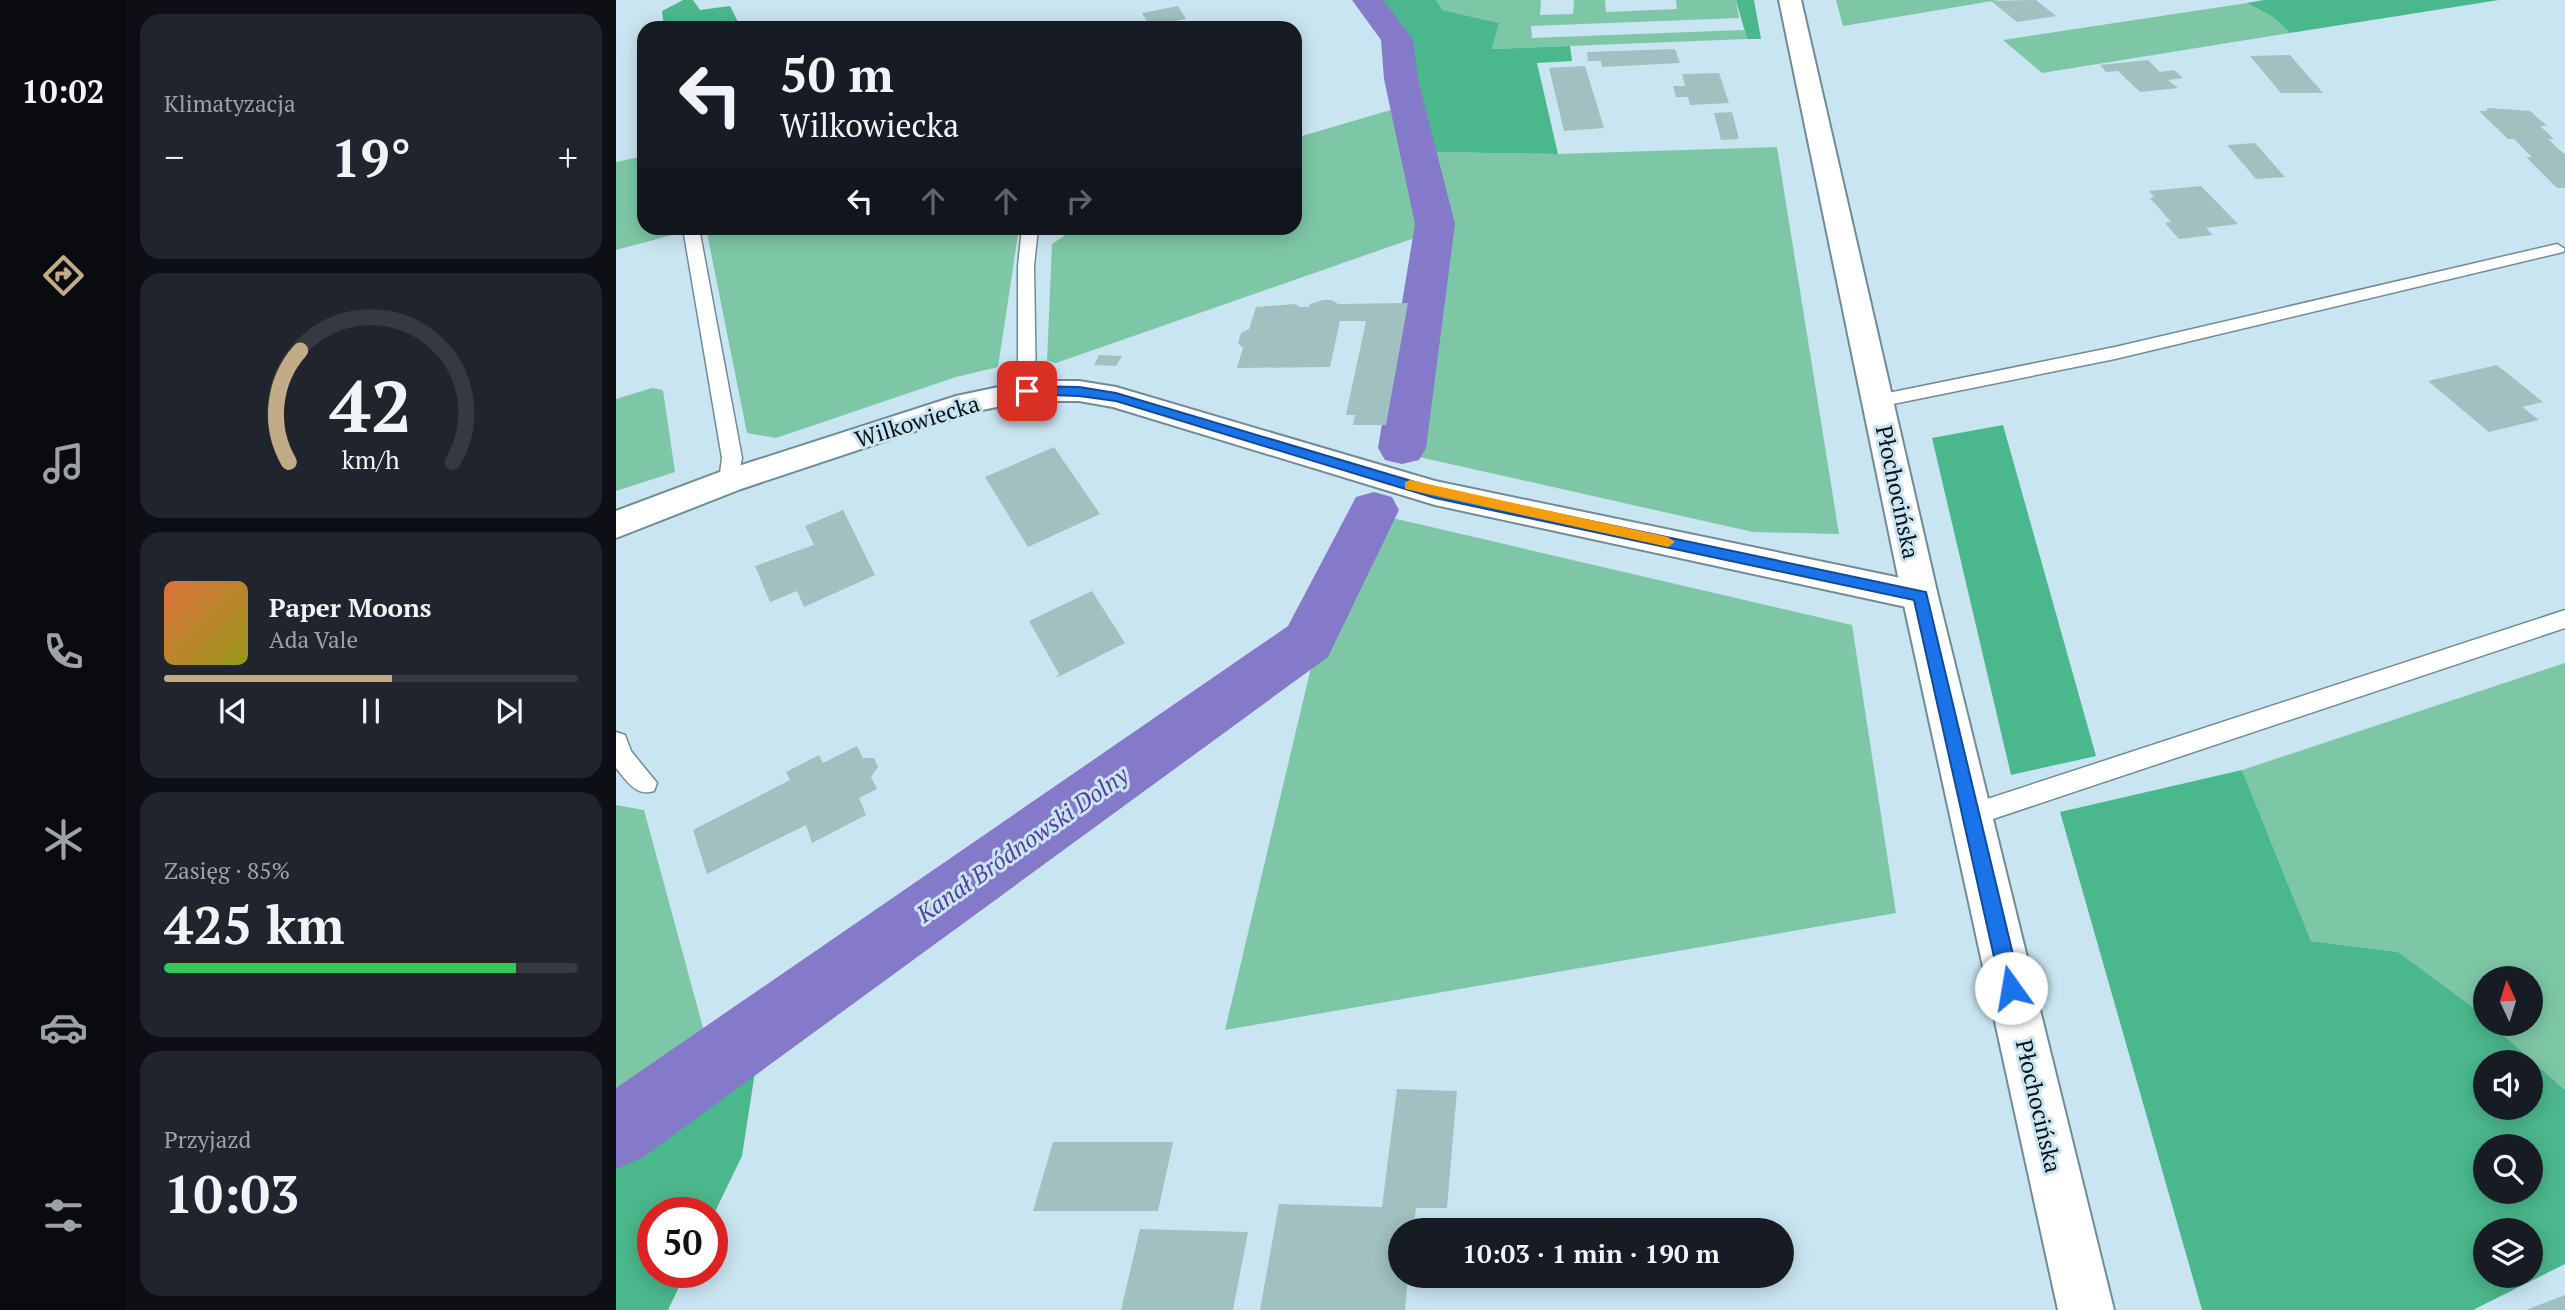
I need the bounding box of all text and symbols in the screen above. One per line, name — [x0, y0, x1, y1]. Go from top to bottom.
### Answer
text: 50 m — [780, 41, 894, 106]
icon: left — [665, 49, 756, 140]
text: 10:02 — [21, 70, 105, 112]
text: Klimatyzacja — [164, 88, 296, 119]
text: Wilkowiecka — [780, 104, 959, 146]
text: 19° — [331, 123, 411, 192]
text: − — [164, 132, 184, 182]
text: + — [558, 132, 578, 182]
icon: left — [841, 182, 879, 220]
icon: ahead — [914, 182, 952, 220]
icon: ahead — [987, 182, 1025, 220]
icon: right — [1060, 182, 1098, 220]
icon: directions — [39, 251, 88, 300]
text: 42 — [330, 356, 412, 453]
pin — [997, 361, 1057, 421]
icon: arrive — [1008, 372, 1046, 410]
street label: Wilkowiecka — [851, 387, 983, 455]
street label: Płochocińska — [1869, 422, 1927, 562]
icon: music — [39, 439, 88, 488]
text: km/h — [342, 443, 400, 476]
text: Paper Moons — [269, 590, 432, 624]
text: Ada Vale — [269, 624, 358, 655]
icon: phone — [39, 627, 88, 676]
icon: previous — [214, 692, 252, 730]
icon: pause — [352, 692, 390, 730]
icon: next — [490, 692, 528, 730]
water label: Kanał Bródnowski Dolny — [909, 758, 1135, 930]
icon: climate — [39, 815, 88, 864]
text: Zasięg · 85% — [164, 855, 290, 886]
text: 425 km — [164, 890, 345, 959]
position arrow — [1974, 951, 2048, 1025]
north arrow — [2473, 966, 2543, 1036]
map controls — [2473, 966, 2543, 1288]
icon: car — [39, 1003, 88, 1052]
street label: Płochocińska — [2009, 1036, 2069, 1176]
button: sound — [2473, 1050, 2543, 1120]
text: Przyjazd — [164, 1124, 251, 1155]
button: search — [2473, 1134, 2543, 1204]
text: 10:03 — [164, 1159, 299, 1228]
icon: filters — [39, 1191, 88, 1240]
speed limit sign: 50 — [637, 1197, 728, 1288]
button: layers — [2473, 1218, 2543, 1288]
text: 10:03 · 1 min · 190 m — [1462, 1236, 1720, 1270]

